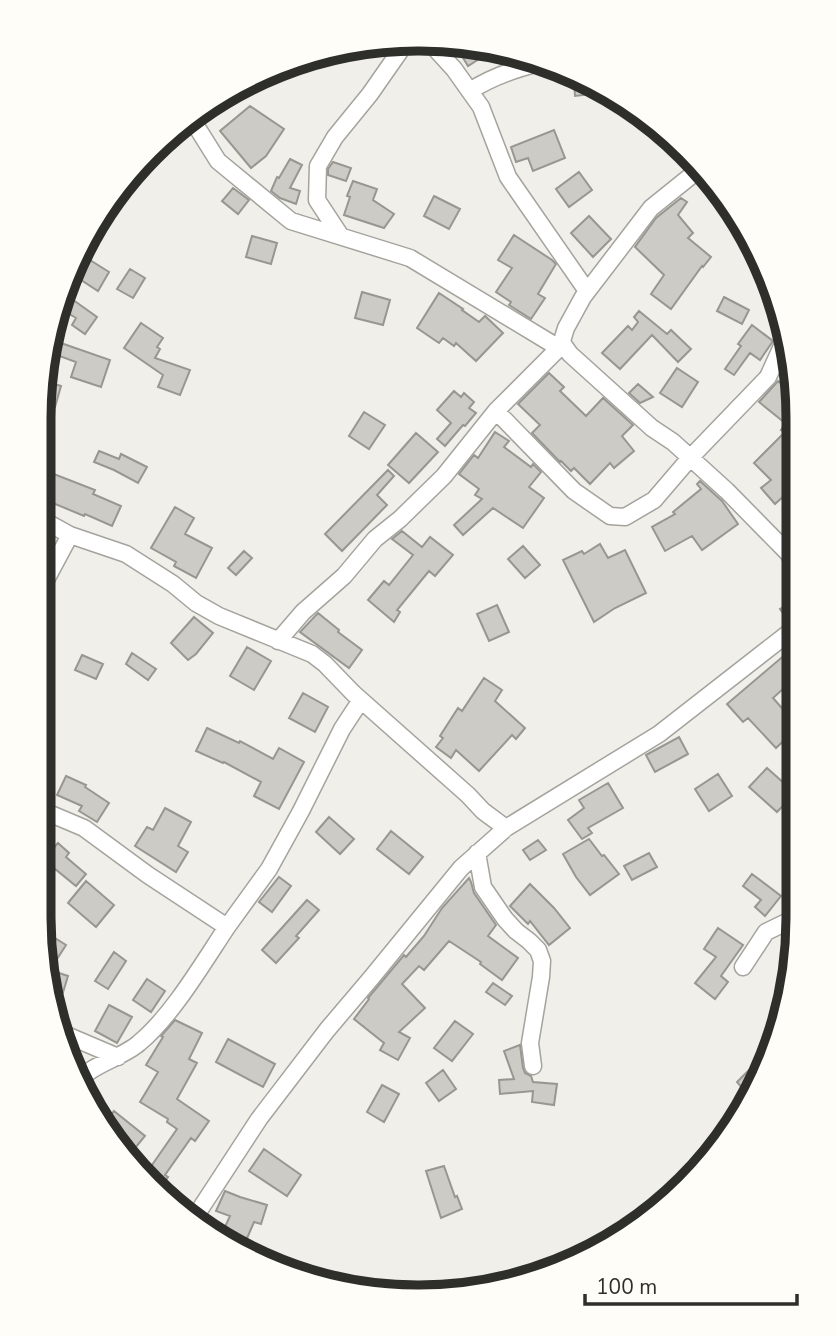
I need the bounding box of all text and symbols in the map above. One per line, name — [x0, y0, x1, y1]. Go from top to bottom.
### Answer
scale bar — [585, 1262, 797, 1306]
text: 100 m — [596, 1273, 657, 1301]

